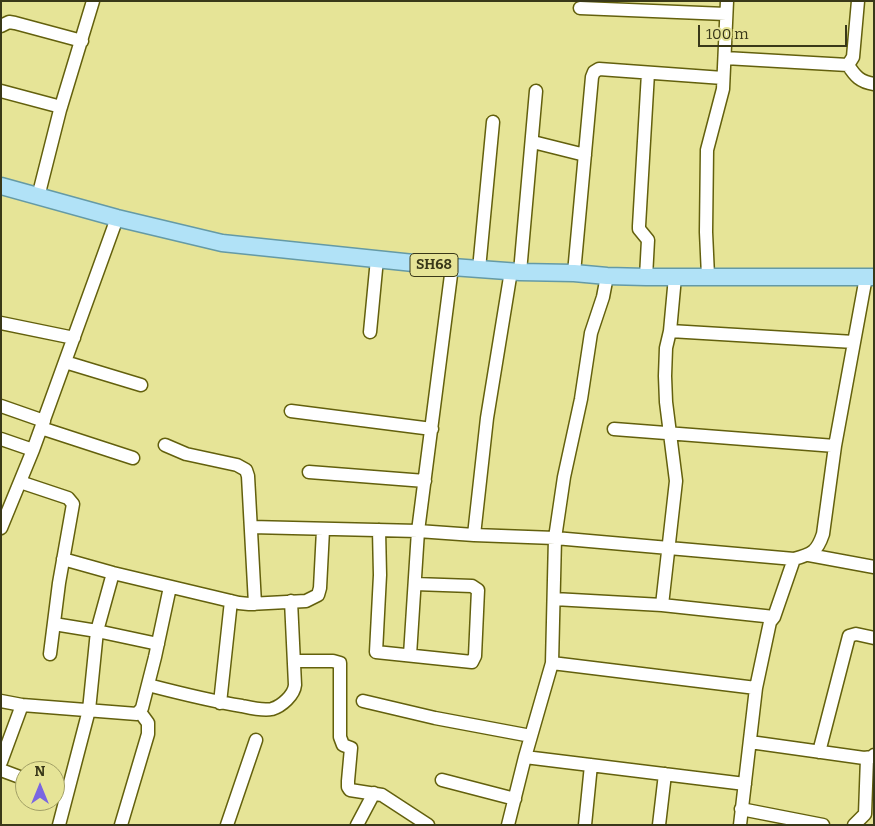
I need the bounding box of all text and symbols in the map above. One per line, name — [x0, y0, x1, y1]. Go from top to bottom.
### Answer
scale bar — [700, 15, 849, 47]
text: 100 m — [706, 25, 749, 43]
road number: SH68 — [410, 254, 458, 276]
north arrow — [15, 761, 65, 811]
text: N — [35, 763, 45, 780]

